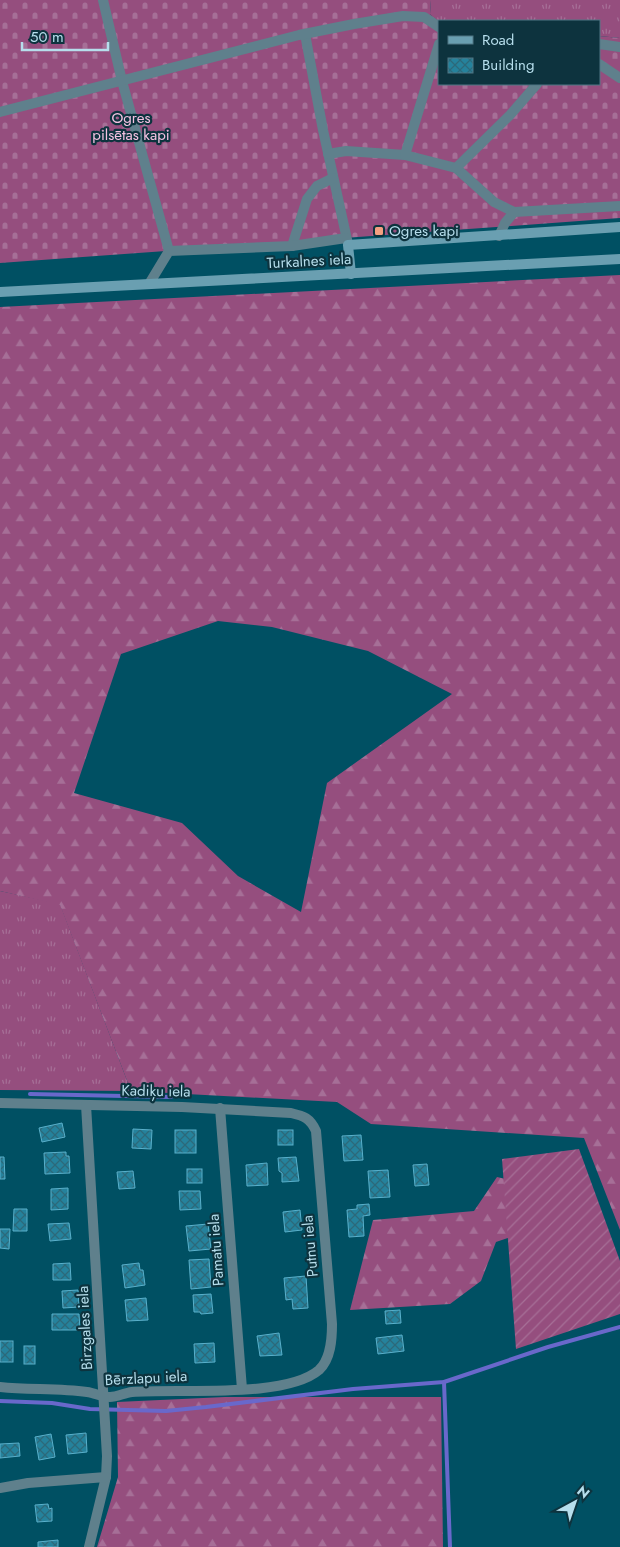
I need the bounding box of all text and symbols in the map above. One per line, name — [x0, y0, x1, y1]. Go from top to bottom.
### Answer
scale bar — [22, 20, 109, 52]
legend — [438, 20, 600, 85]
text: 50 m — [30, 26, 64, 48]
text: Road — [482, 29, 514, 51]
text: Building — [482, 54, 534, 76]
park label: Ogres pilsētas kapi — [92, 107, 170, 146]
place label: Ogres kapi — [389, 220, 459, 242]
marker: Ogres kapi — [373, 225, 385, 237]
street label: Turkalnes iela — [266, 248, 352, 274]
street label: Kadiķu iela — [121, 1079, 191, 1103]
street label: Pamatu iela — [203, 1213, 229, 1287]
street label: Putnu iela — [296, 1214, 324, 1278]
street label: Birzgales iela — [72, 1285, 98, 1371]
street label: Bērzlapu iela — [104, 1365, 188, 1391]
north arrow — [550, 1477, 600, 1527]
text: N — [573, 1481, 594, 1503]

